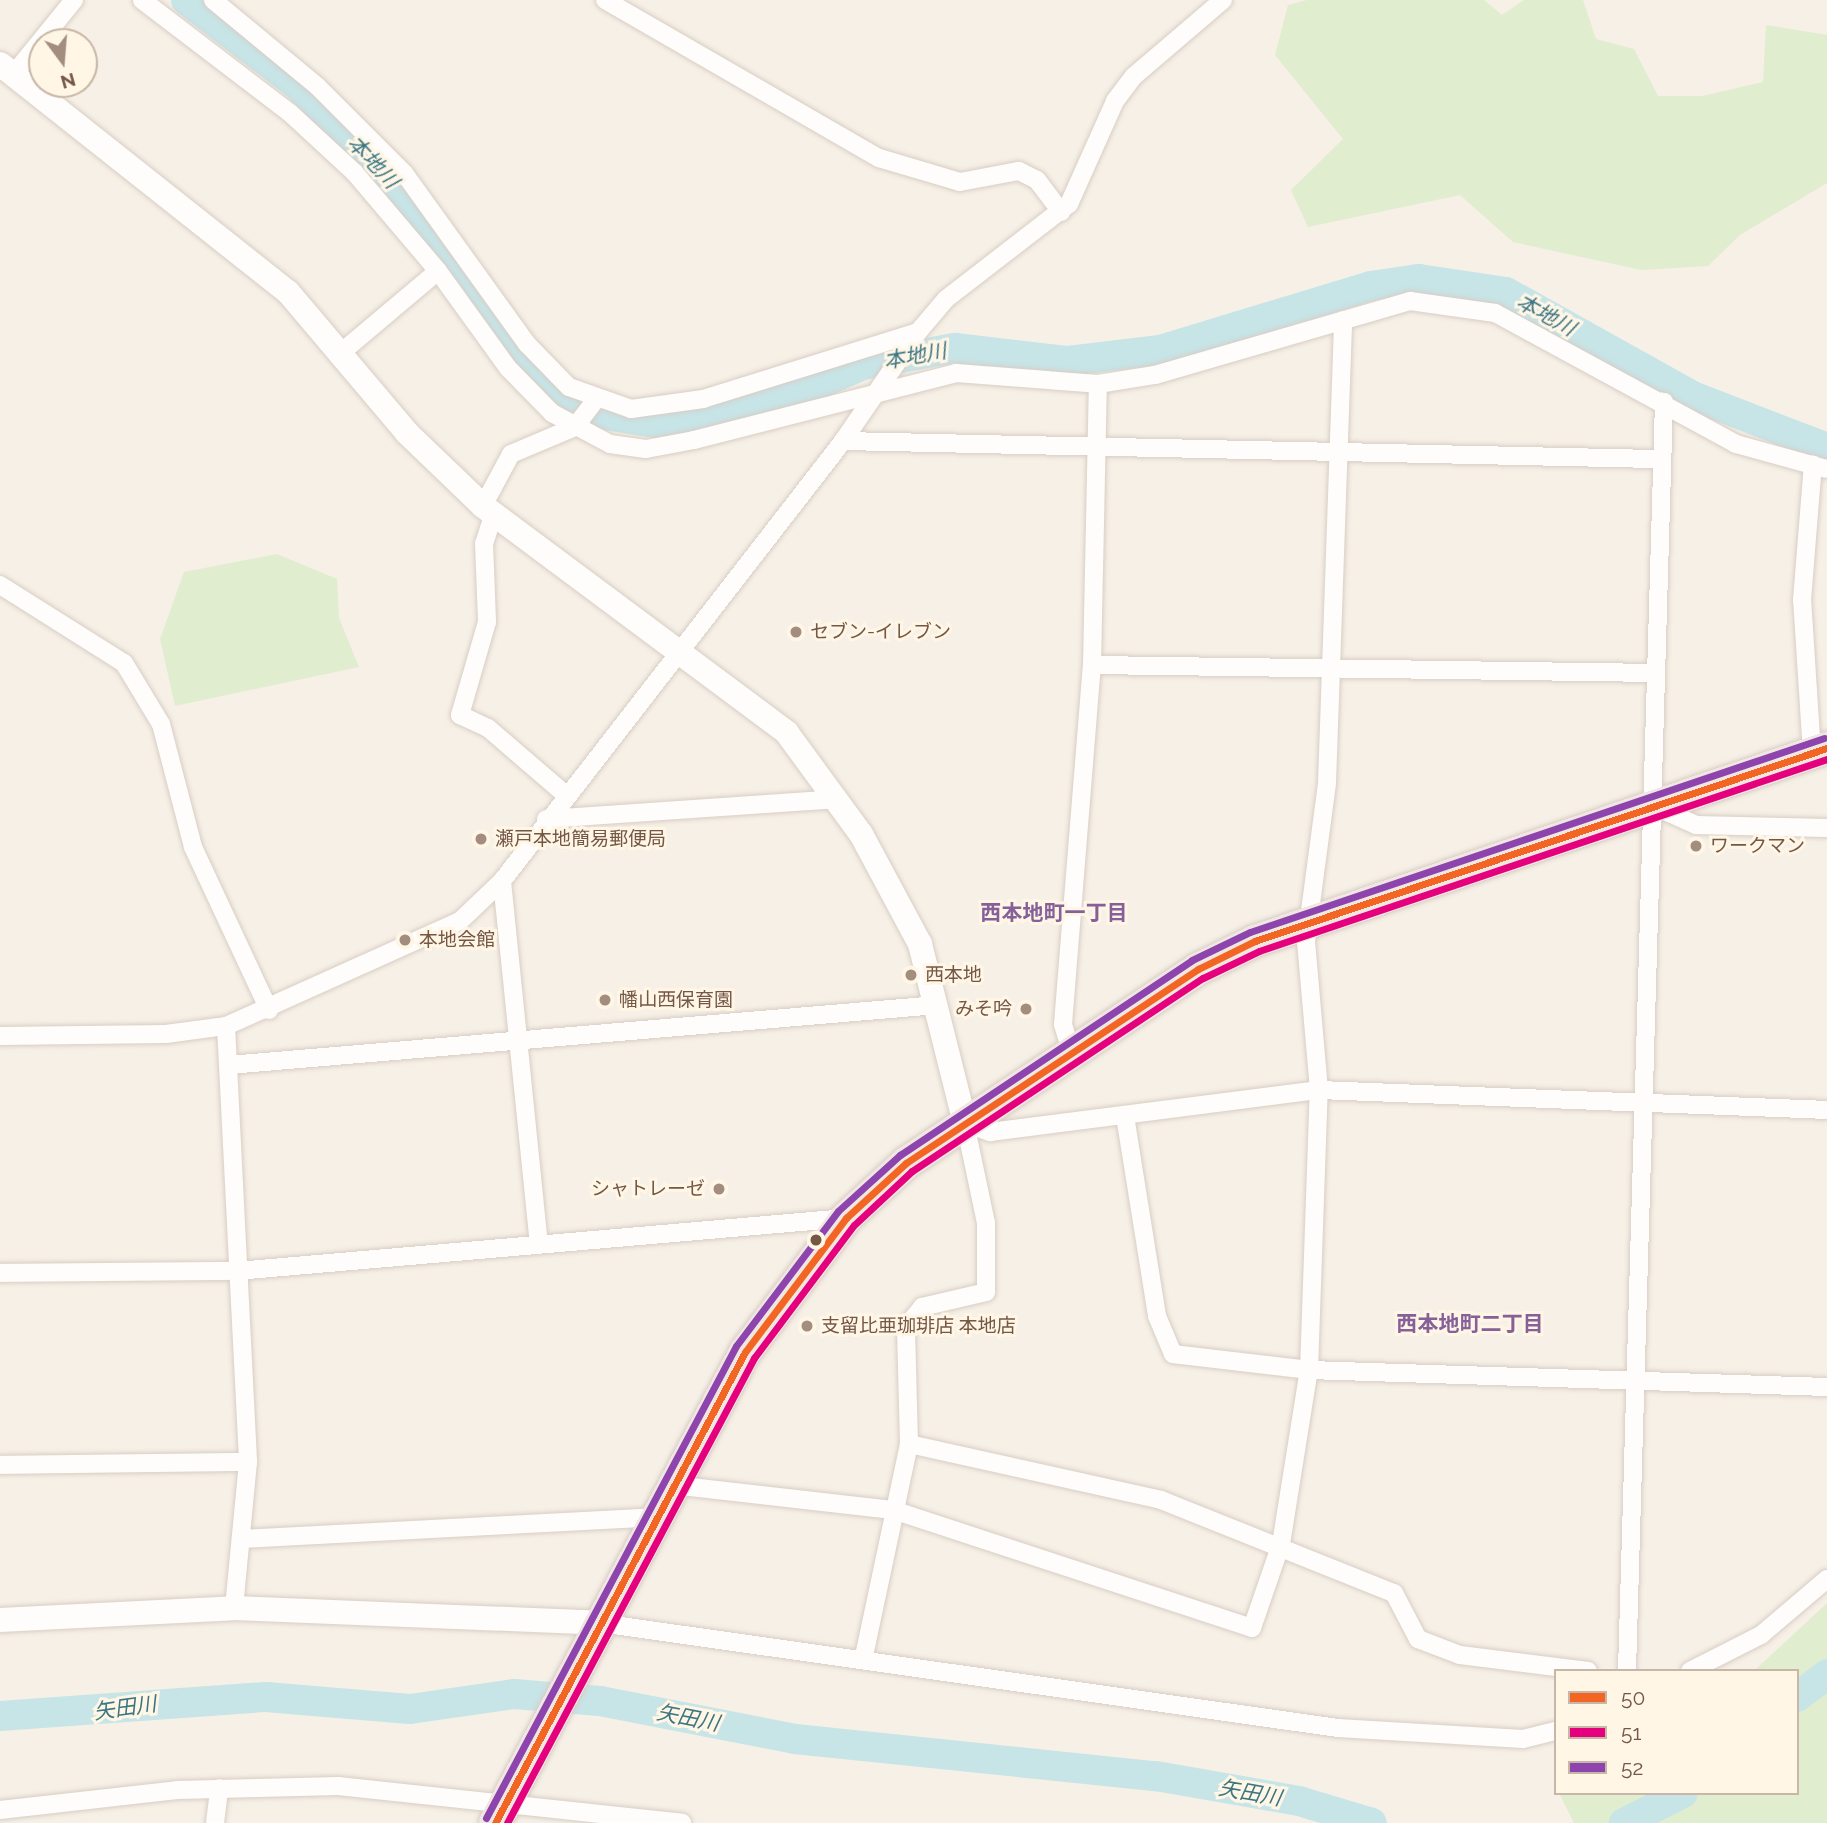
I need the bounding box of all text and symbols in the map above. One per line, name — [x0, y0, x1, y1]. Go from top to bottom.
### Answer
north arrow — [28, 28, 98, 98]
text: N — [58, 69, 78, 94]
water label: 本地川 — [342, 130, 404, 194]
water label: 本地川 — [1512, 289, 1580, 341]
water label: 本地川 — [882, 338, 948, 374]
place label: セブン-イレブン — [810, 621, 951, 643]
marker: セブン-イレブン — [788, 624, 804, 640]
place label: 瀬戸本地簡易郵便局 — [495, 828, 666, 850]
marker: 瀬戸本地簡易郵便局 — [473, 831, 489, 847]
place label: ワークマン — [1710, 835, 1805, 857]
marker: ワークマン — [1688, 838, 1704, 854]
district label: 西本地町一丁目 — [981, 900, 1127, 926]
place label: 本地会館 — [419, 929, 495, 951]
marker: 本地会館 — [397, 932, 413, 948]
place label: 西本地 — [925, 964, 982, 986]
marker: 西本地 — [903, 967, 919, 983]
place label: 幡山西保育園 — [619, 989, 733, 1011]
marker: 幡山西保育園 — [597, 992, 613, 1008]
place label: みそ吟 — [955, 998, 1012, 1020]
marker: みそ吟 — [1018, 1001, 1034, 1017]
place label: シャトレーゼ — [591, 1178, 705, 1200]
marker: シャトレーゼ — [711, 1181, 727, 1197]
unlabelled marker — [809, 1233, 823, 1247]
district label: 西本地町二丁目 — [1397, 1311, 1543, 1337]
place label: 支留比亜珈琲店 本地店 — [821, 1315, 1016, 1337]
marker: 支留比亜珈琲店 本地店 — [799, 1318, 815, 1334]
legend — [1554, 1669, 1799, 1795]
text: 50 — [1621, 1685, 1645, 1710]
water label: 矢田川 — [92, 1691, 158, 1725]
water label: 矢田川 — [655, 1700, 721, 1736]
text: 51 — [1621, 1720, 1641, 1745]
text: 52 — [1621, 1755, 1643, 1780]
water label: 矢田川 — [1217, 1775, 1283, 1811]

